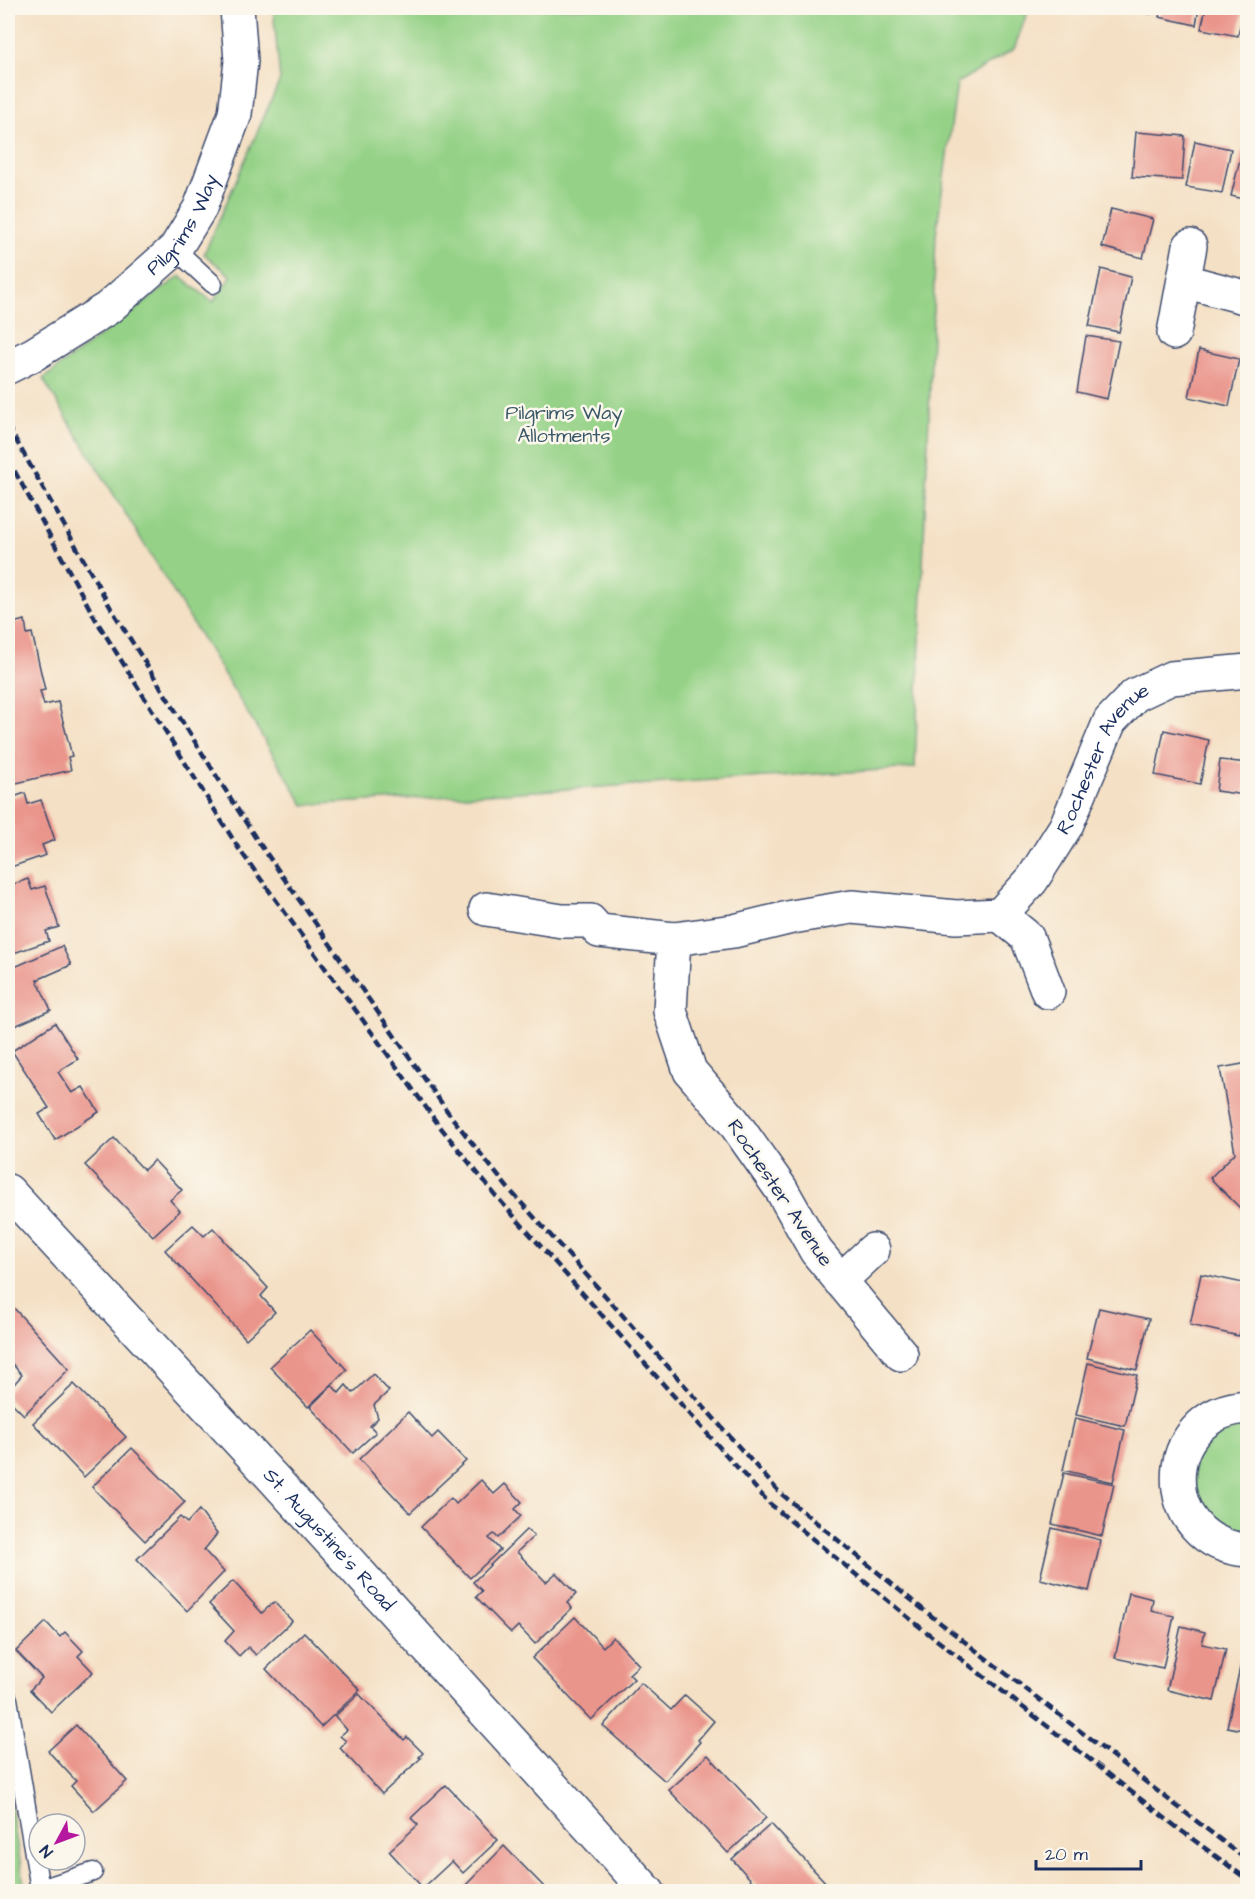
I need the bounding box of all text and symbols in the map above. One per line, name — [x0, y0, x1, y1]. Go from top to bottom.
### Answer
street label: Pilgrims Way — [140, 170, 226, 282]
park label: Pilgrims Way Allotments — [506, 399, 622, 450]
street label: Rochester Avenue — [1050, 676, 1154, 840]
street label: Rochester Avenue — [720, 1114, 840, 1272]
street label: St. Augustine's Road — [257, 1462, 401, 1618]
north arrow — [27, 1812, 87, 1872]
scale bar — [1036, 1833, 1141, 1871]
text: N — [35, 1840, 58, 1862]
text: 20 m — [1045, 1842, 1088, 1867]

